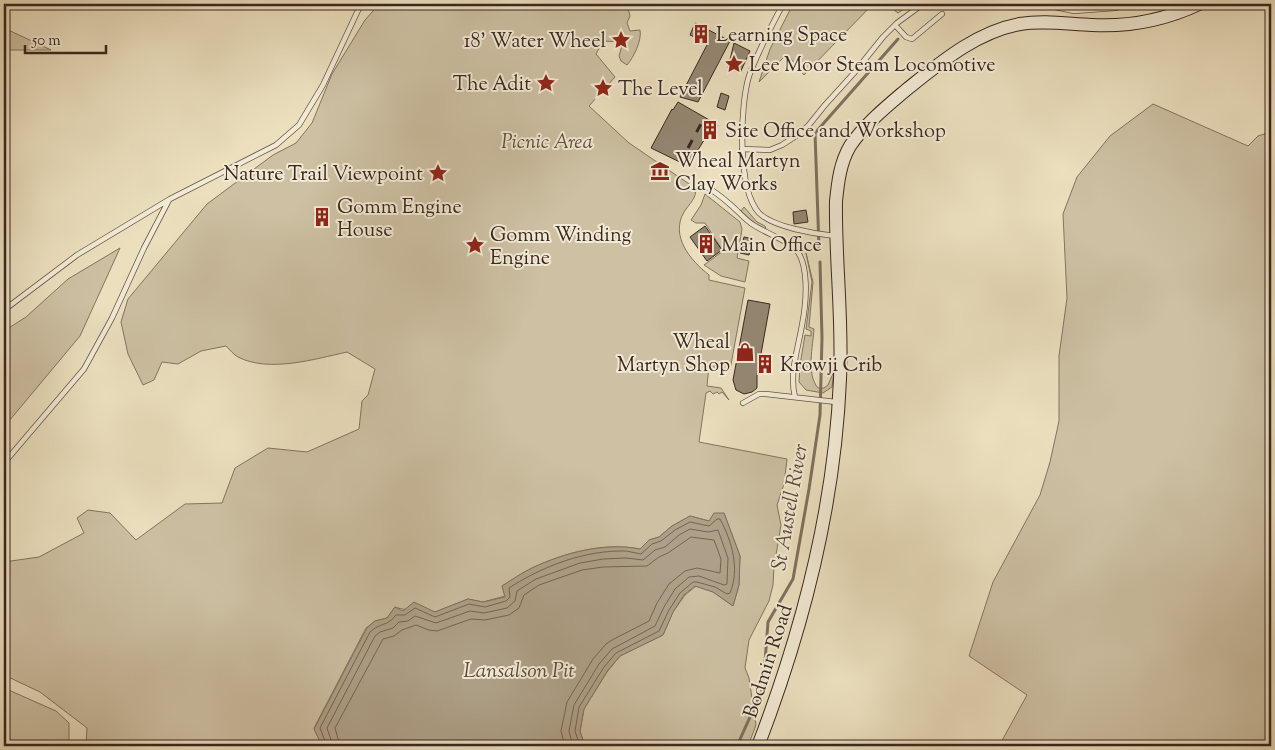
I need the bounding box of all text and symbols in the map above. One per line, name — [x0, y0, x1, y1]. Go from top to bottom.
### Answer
scale bar — [25, 22, 106, 54]
place label: Learning Space — [716, 22, 847, 51]
building icon: Learning Space — [690, 23, 712, 45]
place label: 18' Water Wheel — [464, 28, 606, 57]
place icon: 18' Water Wheel — [610, 29, 632, 51]
text: 50 m — [31, 31, 61, 52]
place label: Lee Moor Steam Locomotive — [749, 52, 996, 81]
place icon: Lee Moor Steam Locomotive — [723, 53, 745, 75]
place label: The Adit — [453, 71, 531, 100]
place icon: The Adit — [535, 72, 557, 94]
place label: The Level — [618, 76, 703, 105]
place icon: The Level — [592, 77, 614, 99]
place label: Site Office and Workshop — [725, 118, 946, 147]
building icon: Site Office and Workshop — [699, 119, 721, 141]
park label: Picnic Area — [501, 129, 593, 158]
place label: Wheal Martyn Clay Works — [675, 148, 801, 200]
museum icon: Wheal Martyn Clay Works — [649, 160, 671, 182]
place label: Nature Trail Viewpoint — [223, 161, 423, 190]
place icon: Nature Trail Viewpoint — [427, 162, 449, 184]
place label: Gomm Engine House — [337, 194, 462, 246]
building icon: Gomm Engine House — [311, 206, 333, 228]
place label: Gomm Winding Engine — [490, 222, 632, 274]
place label: Main Office — [721, 232, 822, 261]
building icon: Main Office — [695, 233, 717, 255]
place icon: Gomm Winding Engine — [464, 234, 486, 256]
place label: Wheal Martyn Shop — [617, 329, 730, 381]
shop icon: Wheal Martyn Shop — [734, 341, 756, 363]
place label: Krowji Crib — [780, 352, 882, 381]
building icon: Krowji Crib — [754, 353, 776, 375]
water label: St Austell River — [765, 441, 817, 573]
street label: Bodmin Road — [737, 601, 801, 722]
water label: Lansalson Pit — [463, 657, 575, 687]

